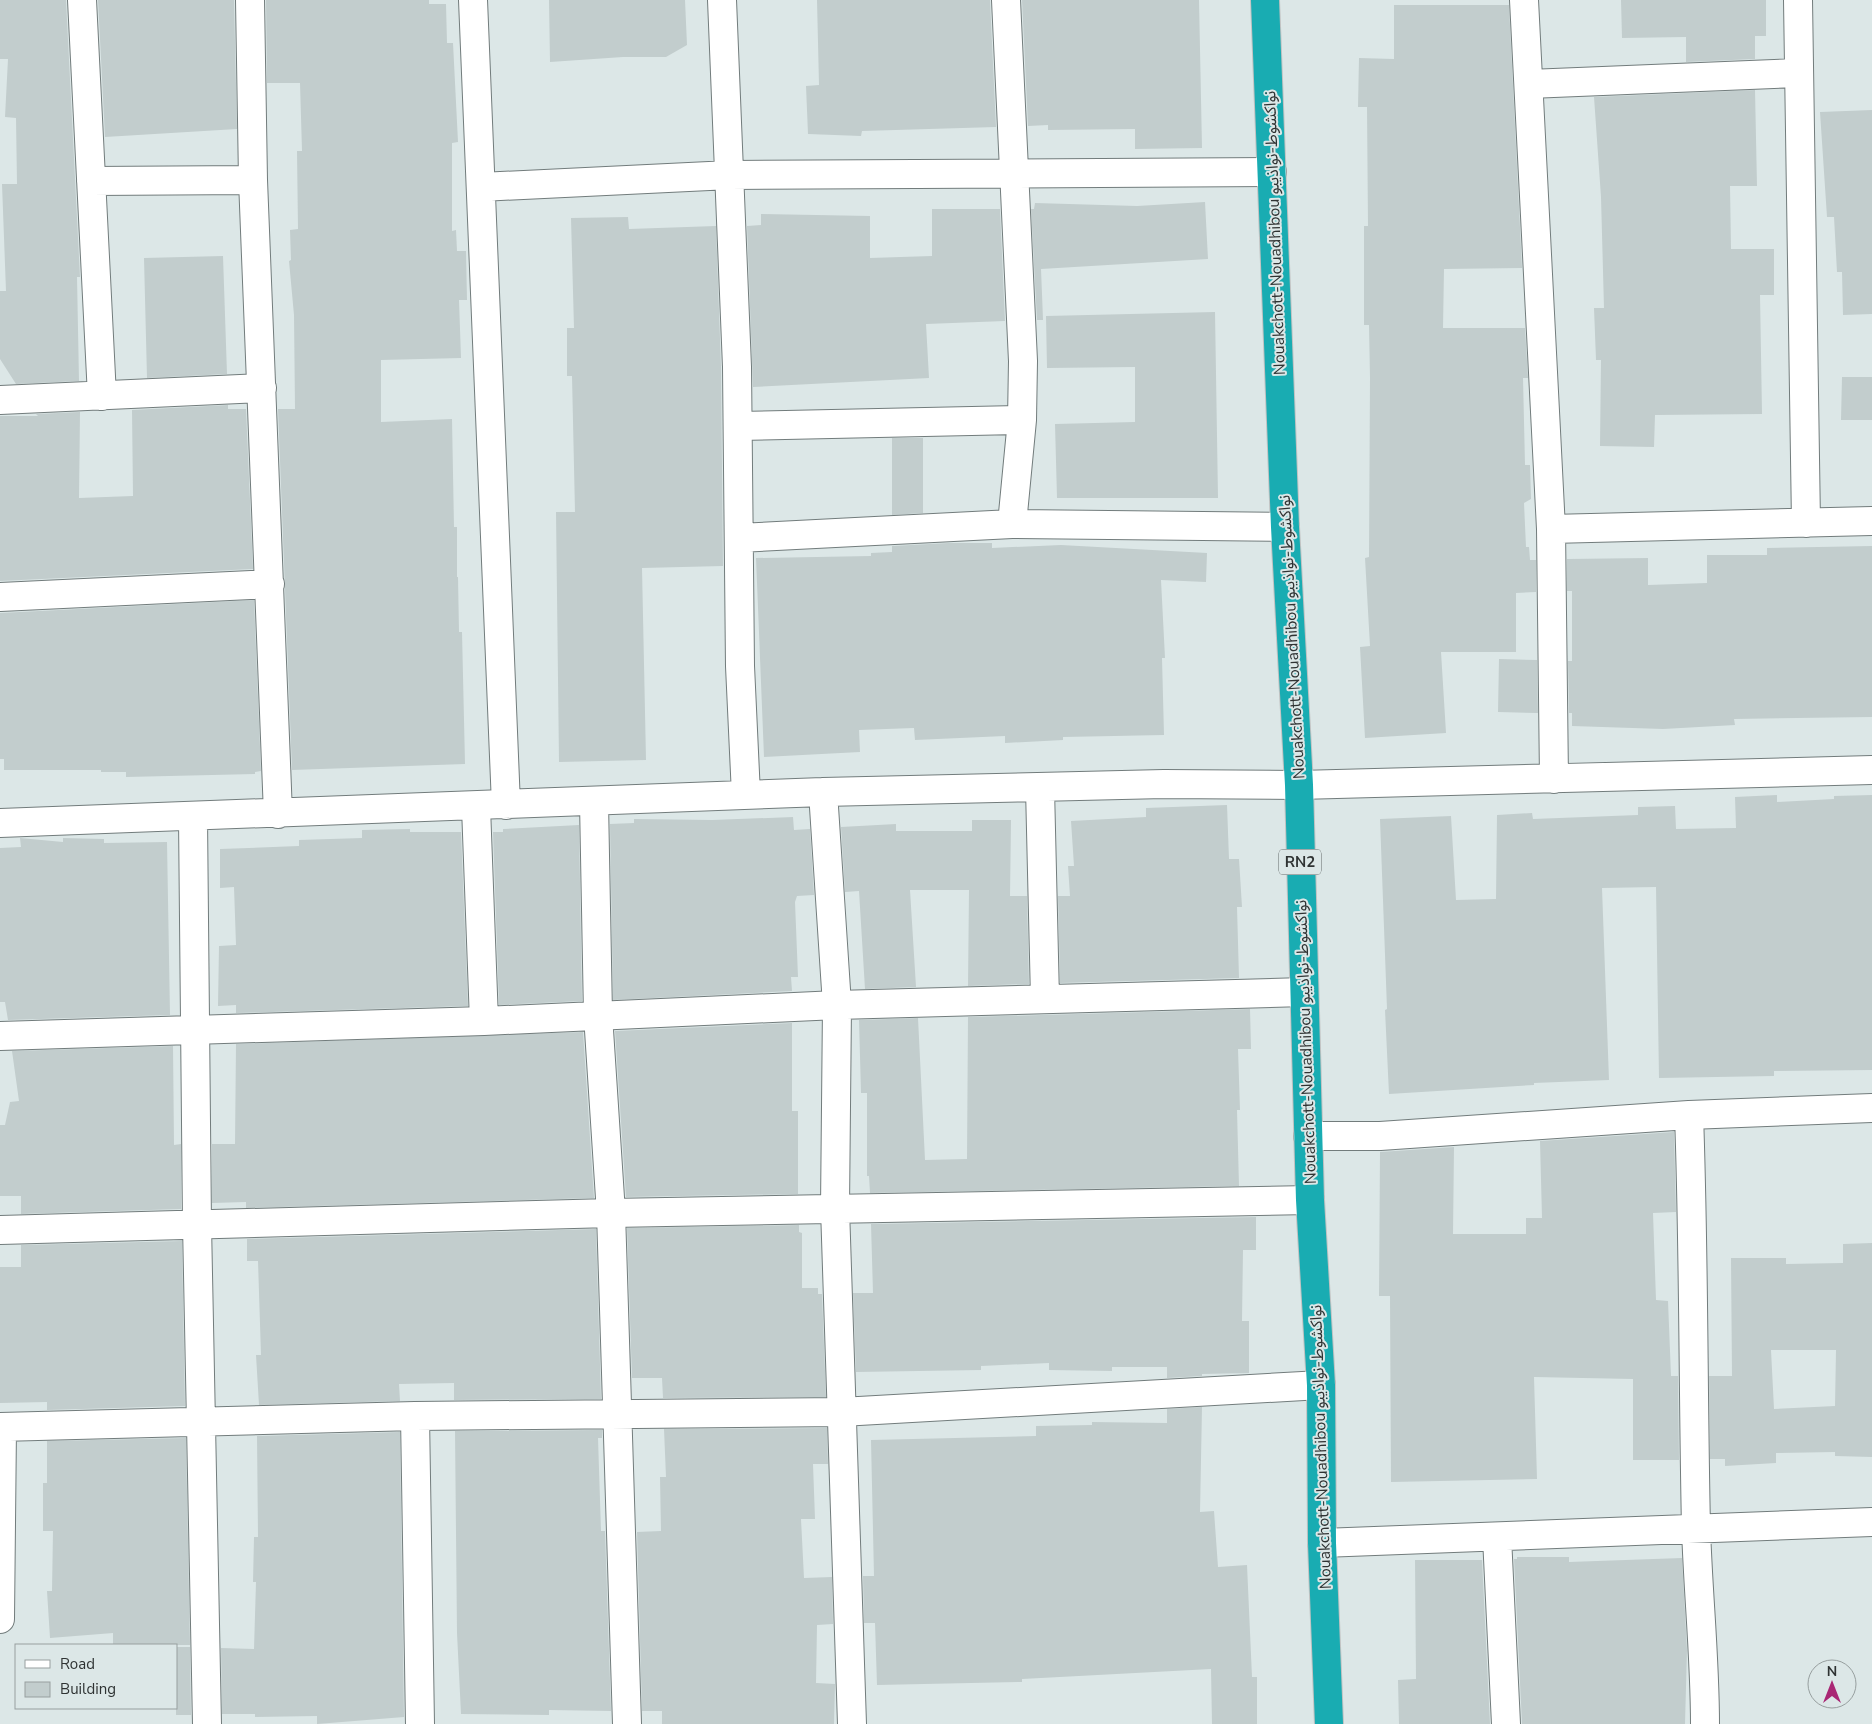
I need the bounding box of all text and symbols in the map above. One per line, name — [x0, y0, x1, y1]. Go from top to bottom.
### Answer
street label: Nouakchott-Nouadhibou نواكشوط-نواذيبو — [1259, 90, 1291, 375]
street label: Nouakchott-Nouadhibou نواكشوط-نواذيبو — [1274, 494, 1310, 780]
road number: RN2 — [1279, 850, 1321, 874]
street label: Nouakchott-Nouadhibou نواكشوط-نواذيبو — [1290, 899, 1322, 1184]
street label: Nouakchott-Nouadhibou نواكشوط-نواذيبو — [1305, 1304, 1337, 1589]
legend — [15, 1644, 178, 1709]
text: Road — [60, 1654, 95, 1674]
north arrow — [1807, 1659, 1857, 1709]
text: N — [1827, 1662, 1837, 1681]
text: Building — [60, 1679, 116, 1699]

